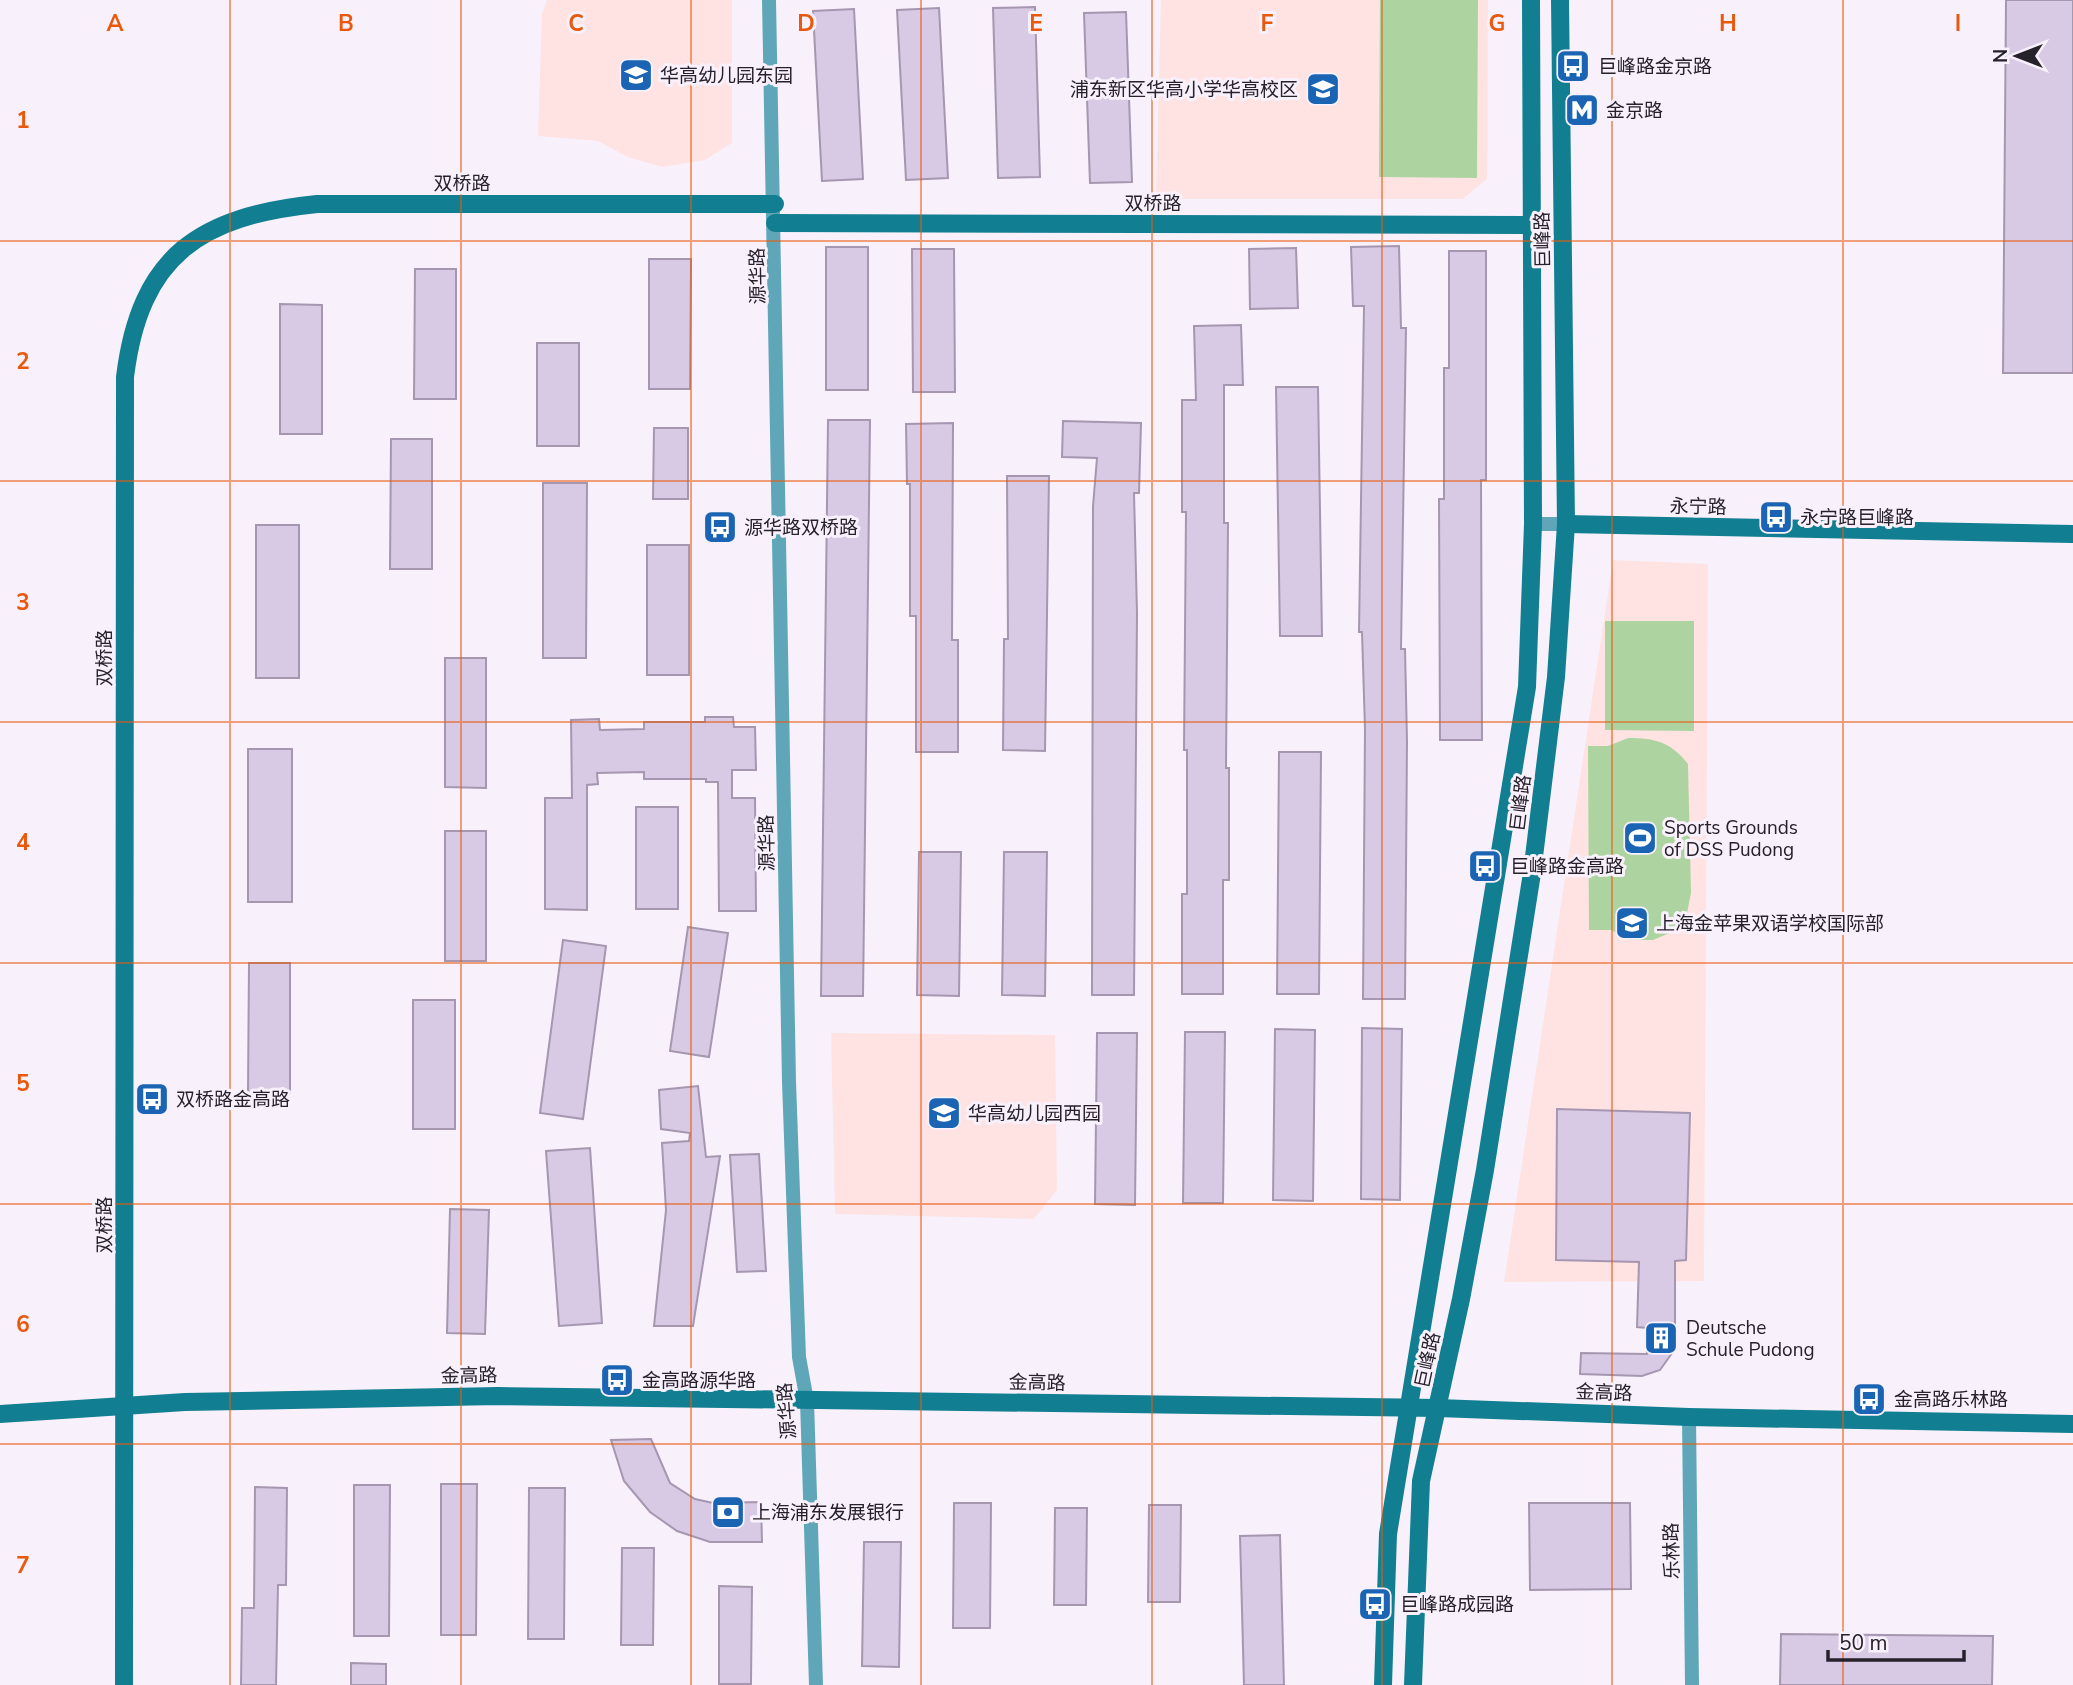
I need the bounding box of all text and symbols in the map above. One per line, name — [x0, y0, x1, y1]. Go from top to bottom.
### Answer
text: A — [106, 8, 124, 39]
text: B — [338, 8, 354, 39]
text: C — [568, 8, 584, 39]
text: D — [797, 8, 815, 39]
text: E — [1029, 8, 1043, 39]
text: F — [1261, 8, 1274, 39]
text: G — [1489, 8, 1505, 39]
text: H — [1719, 8, 1737, 39]
text: I — [1955, 8, 1961, 39]
north arrow — [1982, 21, 2052, 91]
bus stop icon: 巨峰路金京路 — [1554, 47, 1592, 85]
text: N — [1988, 49, 2014, 63]
place label: 巨峰路金京路 — [1598, 54, 1712, 80]
school or university icon: 华高幼儿园东园 — [617, 56, 655, 94]
place label: 华高幼儿园东园 — [660, 63, 793, 89]
school or university icon: 浦东新区华高小学华高校区 — [1304, 70, 1342, 108]
place label: 浦东新区华高小学华高校区 — [1070, 77, 1298, 103]
metro station icon: 金京路 — [1563, 91, 1601, 129]
place label: 金京路 — [1606, 98, 1663, 124]
text: 1 — [16, 105, 30, 136]
street label: 双桥路 — [433, 171, 491, 197]
street label: 双桥路 — [1124, 191, 1182, 217]
street label: 巨峰路 — [1530, 211, 1556, 269]
street label: 源华路 — [745, 247, 771, 305]
text: 2 — [16, 346, 30, 377]
street label: 永宁路 — [1669, 494, 1727, 520]
bus stop icon: 永宁路巨峰路 — [1757, 498, 1795, 536]
place label: 永宁路巨峰路 — [1800, 505, 1914, 531]
bus stop icon: 源华路双桥路 — [701, 508, 739, 546]
place label: 源华路双桥路 — [744, 515, 858, 541]
text: 3 — [16, 587, 30, 618]
street label: 双桥路 — [92, 629, 118, 687]
street label: 巨峰路 — [1505, 773, 1537, 833]
street label: 源华路 — [754, 814, 780, 872]
place label: Sports Grounds of DSS Pudong — [1664, 815, 1798, 863]
sports icon: Sports Grounds of DSS Pudong — [1621, 819, 1659, 857]
text: 4 — [16, 827, 30, 858]
bus stop icon: 巨峰路金高路 — [1466, 847, 1504, 885]
place label: 巨峰路金高路 — [1510, 854, 1624, 880]
school or university icon: 上海金苹果双语学校国际部 — [1613, 904, 1651, 942]
place label: 上海金苹果双语学校国际部 — [1656, 911, 1884, 937]
text: 5 — [16, 1068, 30, 1099]
bus stop icon: 双桥路金高路 — [133, 1080, 171, 1118]
place label: 双桥路金高路 — [176, 1087, 290, 1113]
school or university icon: 华高幼儿园西园 — [925, 1094, 963, 1132]
place label: 华高幼儿园西园 — [968, 1101, 1101, 1127]
street label: 双桥路 — [92, 1196, 118, 1254]
text: 6 — [16, 1309, 30, 1340]
place label: Deutsche Schule Pudong — [1686, 1315, 1815, 1363]
building icon: Deutsche Schule Pudong — [1642, 1319, 1680, 1357]
street label: 巨峰路 — [1409, 1330, 1447, 1391]
bus stop icon: 金高路源华路 — [598, 1361, 636, 1399]
street label: 金高路 — [440, 1363, 498, 1389]
place label: 金高路源华路 — [642, 1368, 756, 1394]
street label: 金高路 — [1008, 1370, 1066, 1396]
street label: 金高路 — [1575, 1379, 1633, 1407]
bus stop icon: 金高路乐林路 — [1850, 1380, 1888, 1418]
street label: 源华路 — [772, 1381, 802, 1440]
place label: 金高路乐林路 — [1894, 1387, 2008, 1413]
bank icon: 上海浦东发展银行 — [709, 1493, 747, 1531]
place label: 上海浦东发展银行 — [752, 1500, 904, 1526]
street label: 乐林路 — [1659, 1522, 1685, 1580]
text: 7 — [16, 1550, 30, 1581]
bus stop icon: 巨峰路成园路 — [1356, 1585, 1394, 1623]
place label: 巨峰路成园路 — [1400, 1592, 1514, 1618]
scale bar — [1828, 1618, 1965, 1662]
text: 50 m — [1839, 1629, 1888, 1657]

